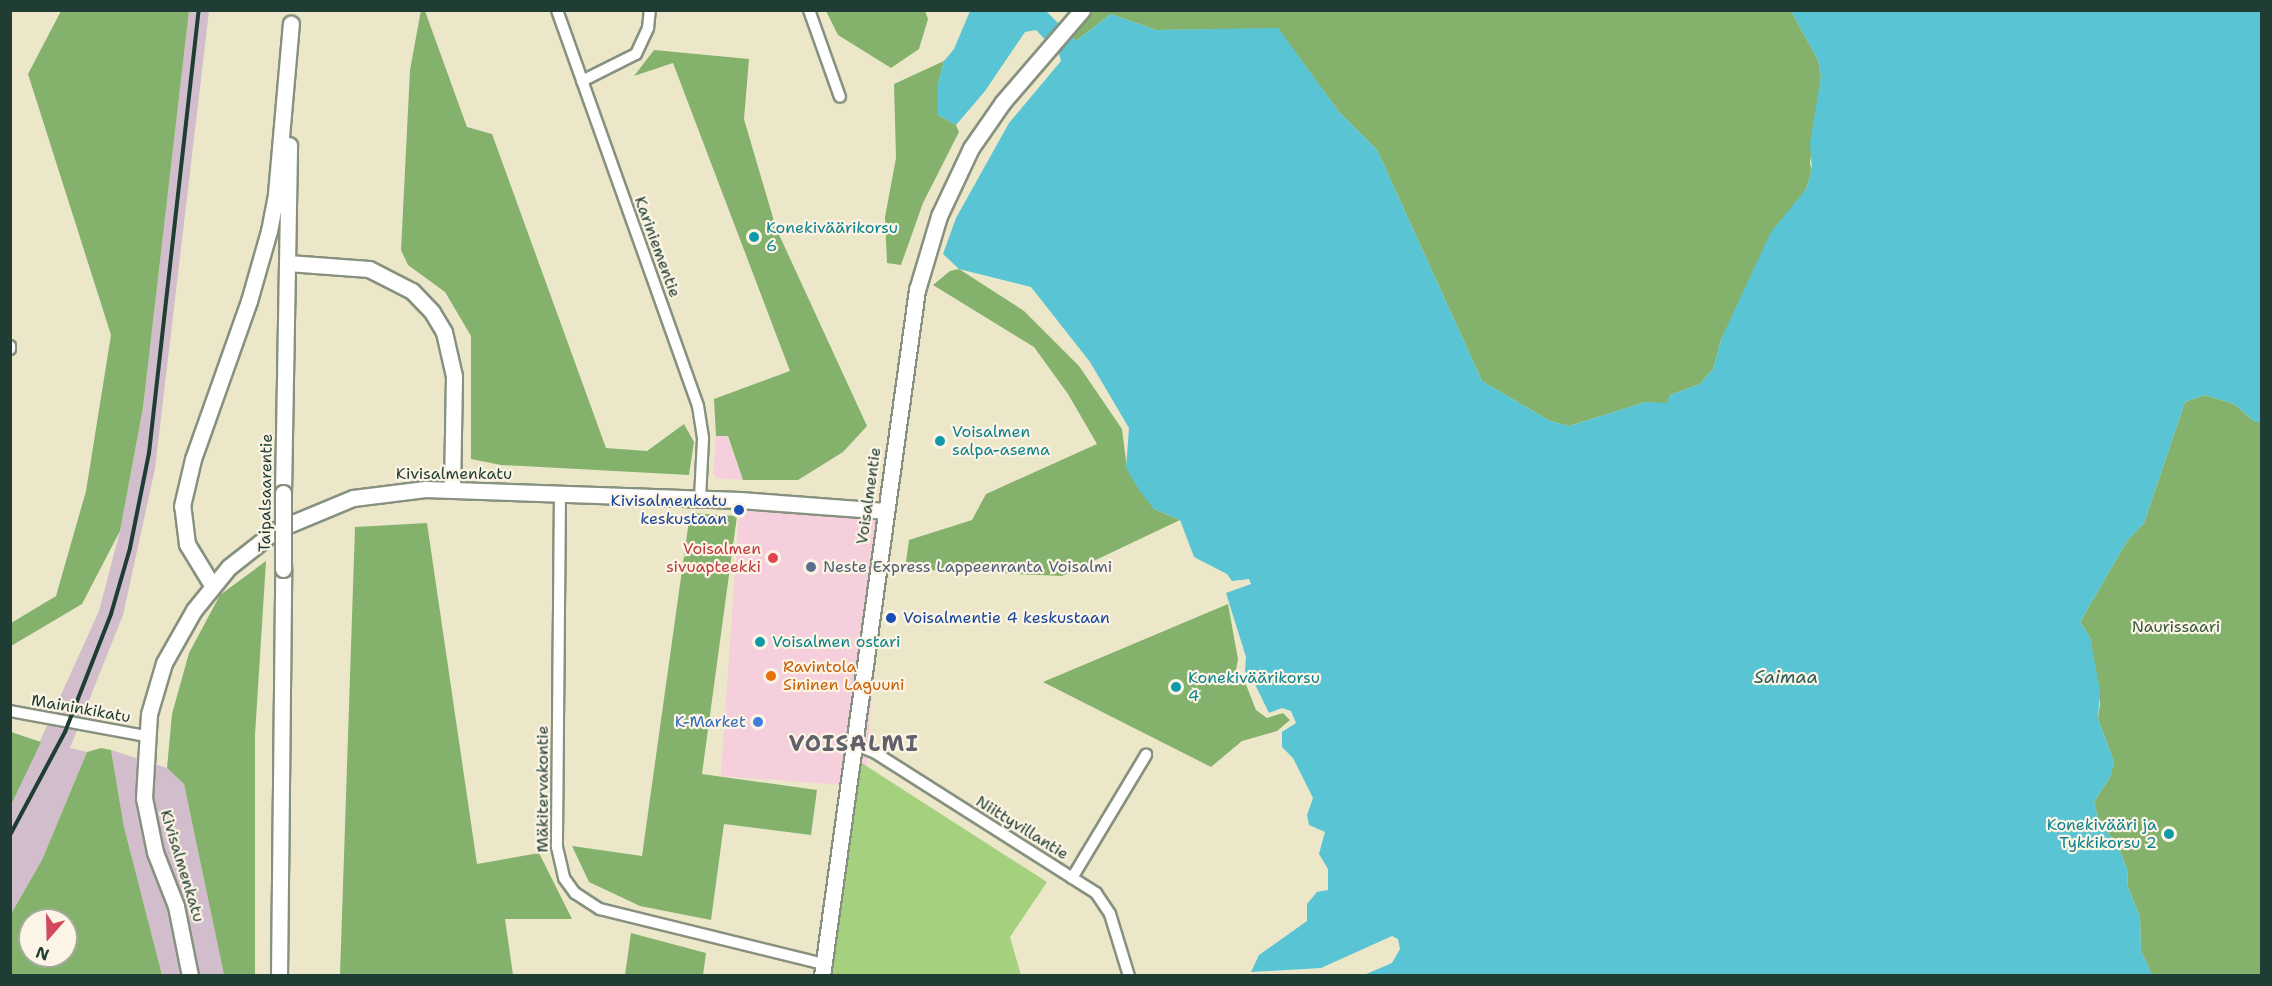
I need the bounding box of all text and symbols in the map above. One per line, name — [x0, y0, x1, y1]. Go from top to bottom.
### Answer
street label: Kariniementie — [630, 194, 684, 300]
place label: Konekiväärikorsu 6 — [766, 218, 898, 256]
marker: Konekiväärikorsu 6 — [747, 230, 761, 244]
place label: Voisalmen salpa-asema — [952, 422, 1050, 460]
street label: Taipalsaarentie — [255, 434, 277, 552]
marker: Voisalmen salpa-asema — [933, 434, 947, 448]
street label: Voisalmentie — [853, 446, 885, 546]
street label: Kivisalmenkatu — [396, 464, 512, 484]
place label: Kivisalmenkatu keskustaan — [611, 491, 727, 529]
marker: Kivisalmenkatu keskustaan — [732, 503, 746, 517]
place label: Voisalmen sivuapteekki — [666, 539, 761, 577]
marker: Voisalmen sivuapteekki — [766, 551, 780, 565]
place label: Neste Express Lappeenranta Voisalmi — [823, 557, 1112, 577]
marker: Neste Express Lappeenranta Voisalmi — [804, 560, 818, 574]
place label: Voisalmentie 4 keskustaan — [903, 608, 1110, 628]
marker: Voisalmentie 4 keskustaan — [884, 611, 898, 625]
park label: Naurissaari — [2132, 617, 2220, 637]
place label: Voisalmen ostari — [772, 632, 901, 652]
marker: Voisalmen ostari — [753, 635, 767, 649]
place label: Ravintola Sininen Laguuni — [783, 657, 905, 695]
water label: Saimaa — [1754, 666, 1818, 688]
place label: Konekiväärikorsu 4 — [1188, 668, 1320, 706]
marker: Ravintola Sininen Laguuni — [764, 669, 778, 683]
marker: Konekiväärikorsu 4 — [1169, 680, 1183, 694]
street label: Maininkikatu — [30, 691, 132, 727]
place label: K-Market — [675, 712, 746, 732]
marker: K-Market — [751, 715, 765, 729]
street label: Mäkitervakontie — [533, 725, 553, 853]
district label: VOISALMI — [789, 731, 919, 757]
street label: Niittyvillantie — [972, 792, 1072, 864]
street label: Kivisalmenkatu — [156, 808, 208, 924]
place label: Konekivääri ja Tykkikorsu 2 — [2047, 815, 2157, 853]
marker: Konekivääri ja Tykkikorsu 2 — [2162, 827, 2176, 841]
north arrow — [18, 908, 78, 968]
text: N — [33, 941, 52, 966]

